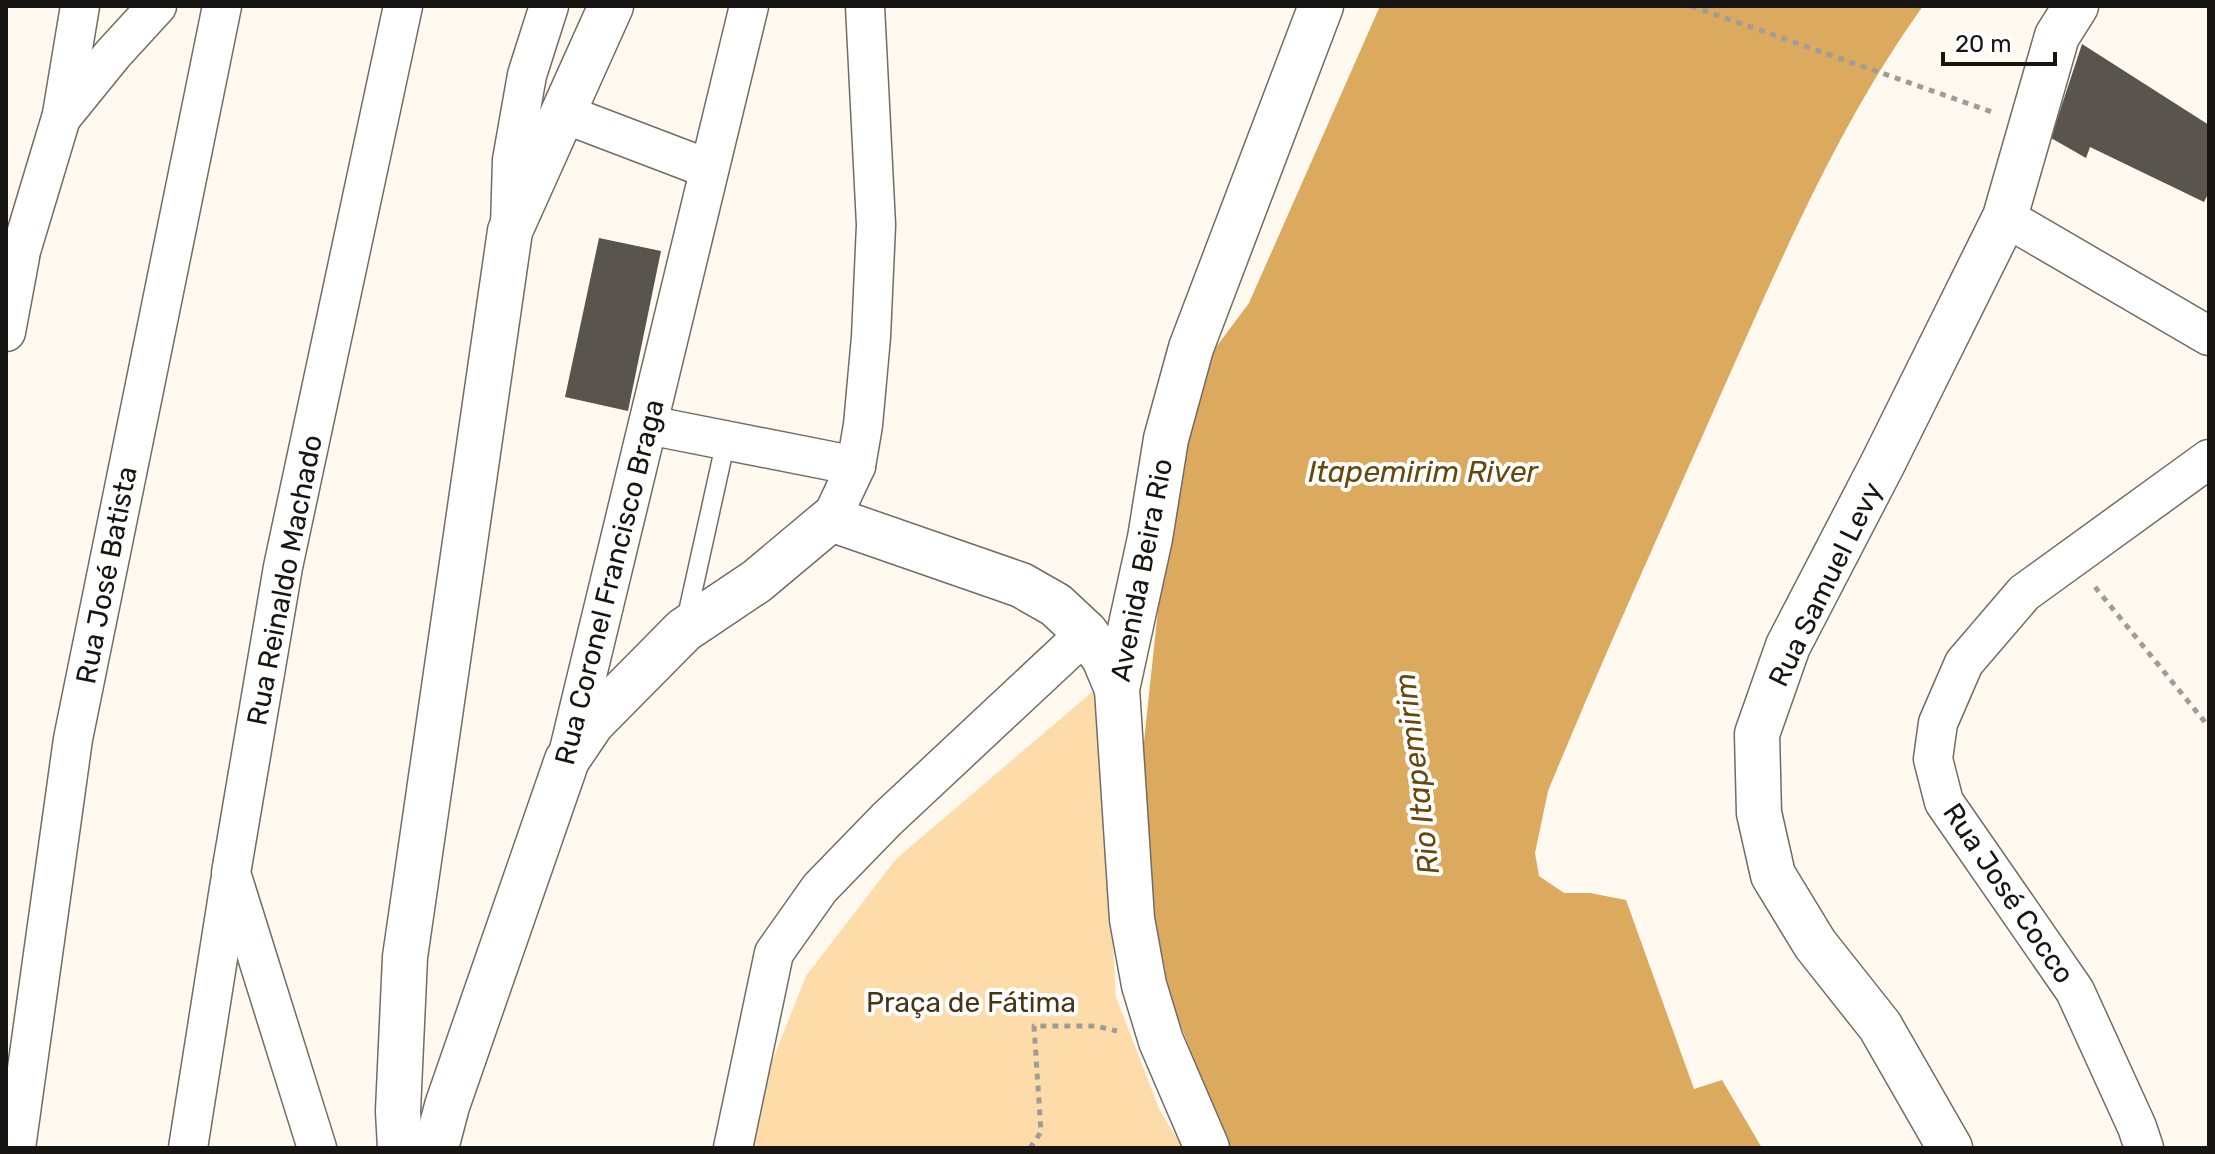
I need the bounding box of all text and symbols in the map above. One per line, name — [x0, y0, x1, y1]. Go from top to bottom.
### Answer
scale bar — [1943, 16, 2055, 66]
text: 20 m — [1955, 30, 2012, 58]
street label: Rua Coronel Francisco Braga — [548, 396, 671, 768]
street label: Rua Reinaldo Machado — [240, 432, 329, 728]
water label: Itapemirim River — [1308, 454, 1540, 490]
street label: Avenida Beira Rio — [1104, 456, 1179, 684]
street label: Rua José Batista — [69, 464, 144, 687]
street label: Rua Samuel Levy — [1762, 477, 1889, 692]
water label: Rio Itapemirim — [1387, 671, 1447, 877]
street label: Rua José Cocco — [1936, 797, 2081, 990]
park label: Praça de Fátima — [866, 986, 1076, 1019]

